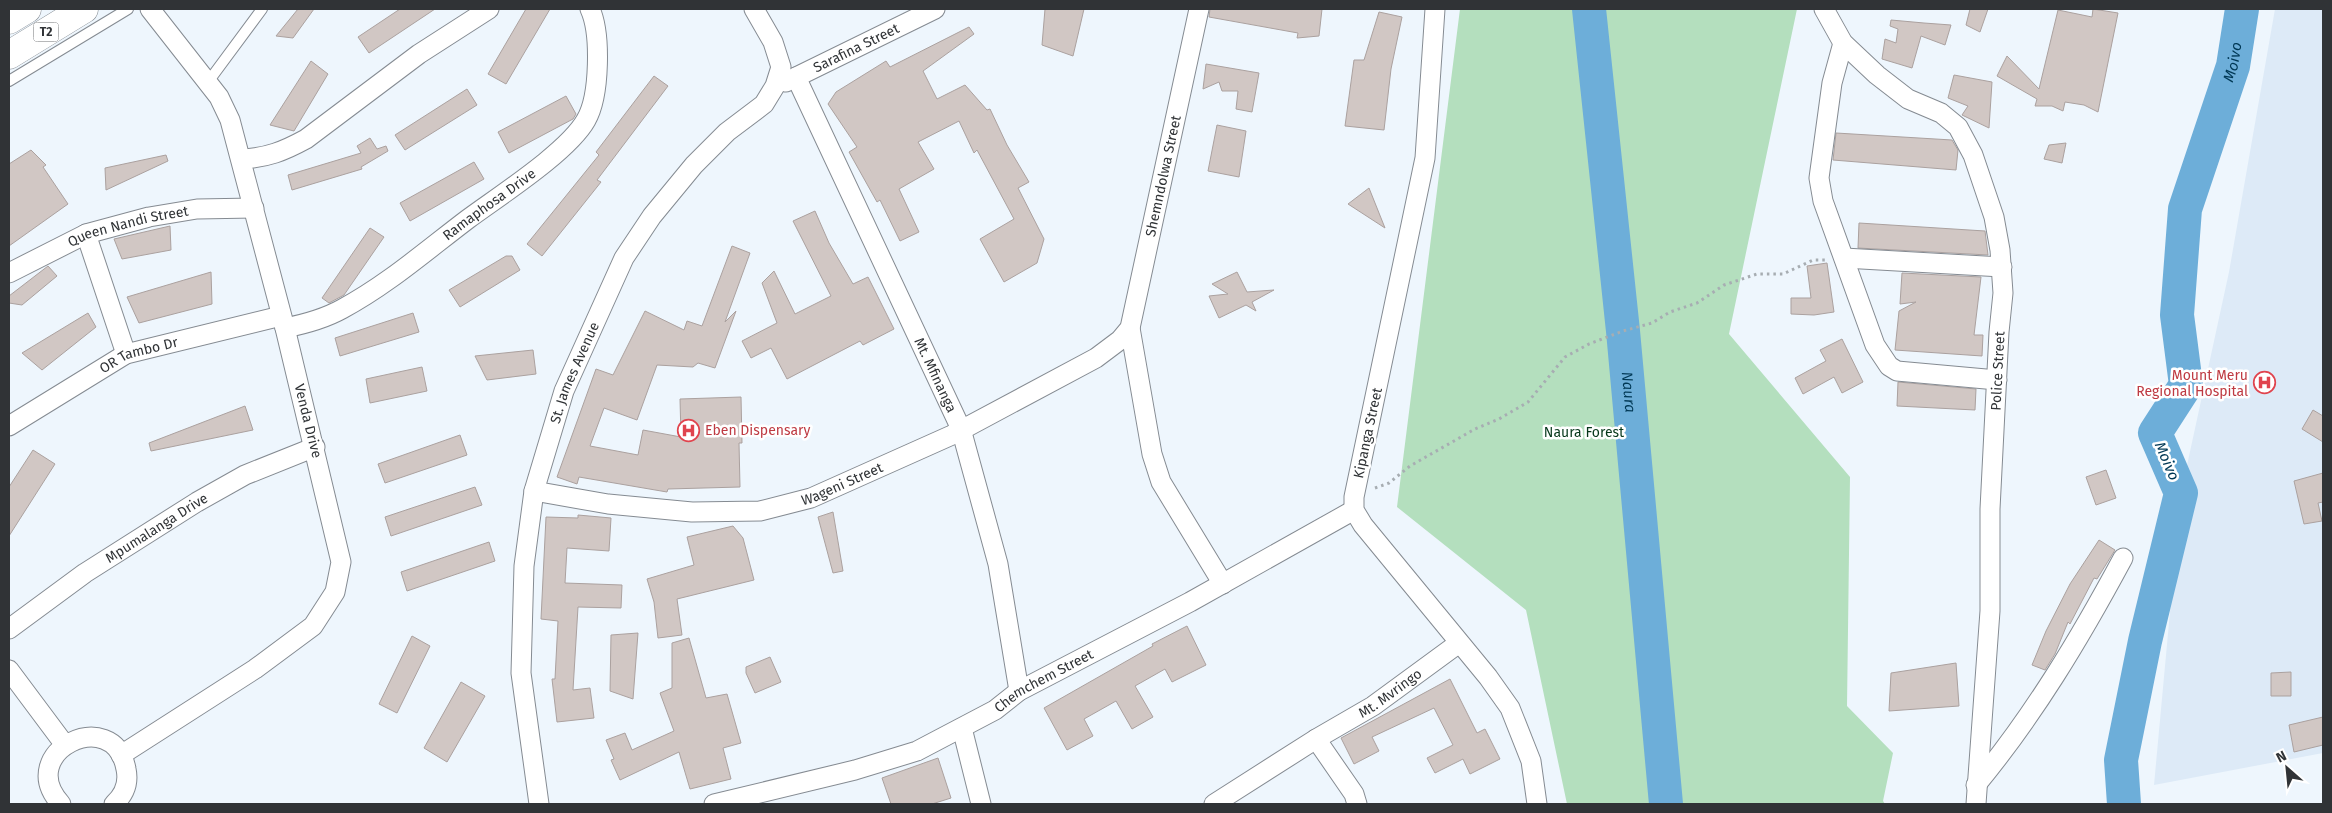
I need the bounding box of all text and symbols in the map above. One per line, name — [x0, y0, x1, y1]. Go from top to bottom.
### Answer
street label: Sarafina Street — [810, 19, 903, 76]
road number: T2 — [34, 22, 58, 42]
water label: Moivo — [2219, 41, 2246, 84]
street label: Shemndolwa Street — [1141, 113, 1184, 238]
street label: Ramaphosa Drive — [439, 165, 539, 244]
street label: Queen Nandi Street — [65, 202, 190, 250]
street label: St. James Avenue — [546, 319, 602, 425]
street label: Police Street — [1987, 330, 2009, 411]
street label: OR Tambo Dr — [96, 333, 180, 377]
street label: Mt. Mfinanga — [911, 335, 960, 415]
place label: Mount Meru Regional Hospital — [2136, 367, 2248, 400]
water label: Naura — [1618, 371, 1639, 413]
hospital icon: Mount Meru Regional Hospital — [2252, 371, 2276, 395]
street label: Venda Drive — [291, 382, 325, 460]
street label: Kipanga Street — [1350, 385, 1386, 480]
hospital icon: Eben Dispensary — [677, 418, 701, 442]
place label: Eben Dispensary — [705, 422, 810, 439]
park label: Naura Forest — [1544, 424, 1625, 441]
water label: Moivo — [2151, 439, 2183, 483]
street label: Wageni Street — [799, 458, 886, 509]
street label: Mpumalanga Drive — [102, 489, 211, 566]
street label: Chemchem Street — [991, 645, 1097, 716]
street label: Mt. Mvringo — [1355, 665, 1425, 721]
north arrow — [2262, 743, 2312, 793]
text: N — [2273, 747, 2289, 767]

